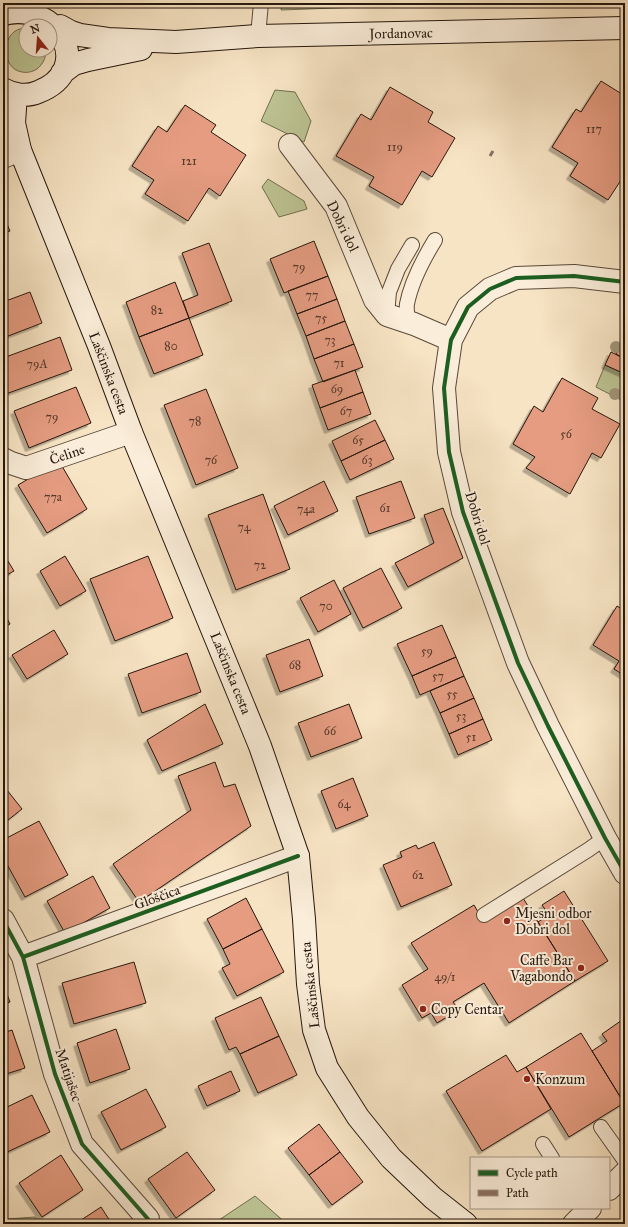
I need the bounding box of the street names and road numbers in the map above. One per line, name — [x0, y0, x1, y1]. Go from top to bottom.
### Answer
street label: Jordanovac — [367, 24, 433, 44]
street label: Dobri dol — [323, 198, 362, 255]
street label: Laščinska cesta — [85, 330, 132, 417]
street label: Čeline — [47, 439, 87, 468]
street label: Dobri dol — [461, 489, 494, 547]
street label: Laščinska cesta — [206, 630, 255, 717]
street label: Gloščica — [132, 881, 183, 914]
street label: Laščinska cesta — [297, 941, 323, 1029]
street label: Matijašec — [51, 1046, 86, 1104]

